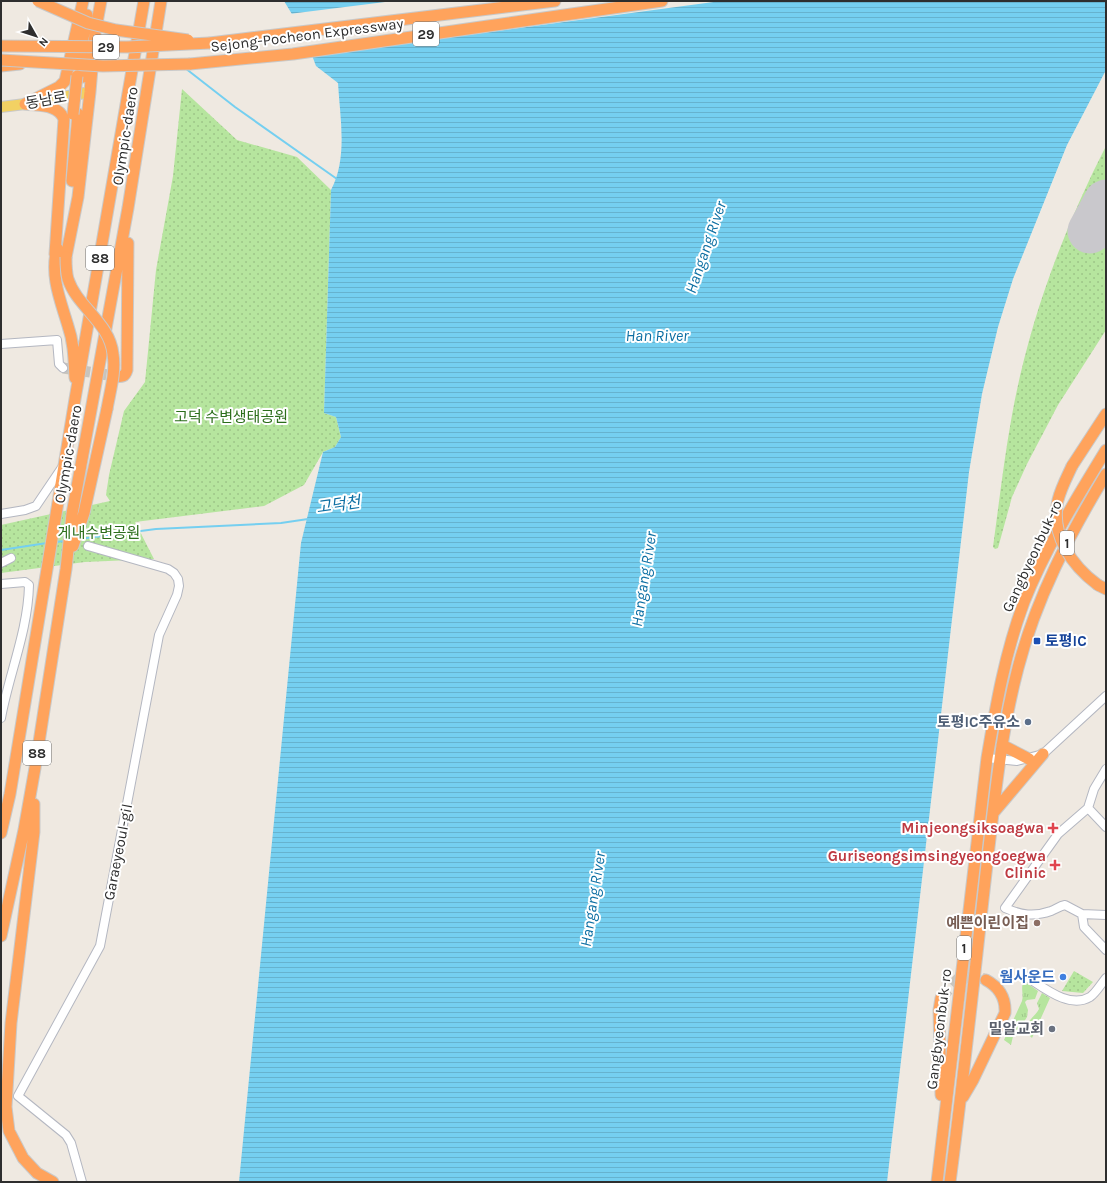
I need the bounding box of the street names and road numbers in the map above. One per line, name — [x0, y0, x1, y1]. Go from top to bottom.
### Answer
street label: Sejong-Pocheon Expressway — [210, 14, 404, 56]
road number: 29 — [413, 22, 439, 46]
road number: 29 — [93, 35, 119, 59]
street label: Olympic-daero — [108, 85, 142, 187]
street label: 동남로 — [24, 88, 68, 112]
road number: 88 — [86, 246, 114, 270]
street label: Olympic-daero — [50, 403, 86, 505]
street label: Gangbyeonbuk-ro — [998, 497, 1066, 615]
road number: 1 — [1060, 531, 1074, 555]
road number: 88 — [23, 741, 51, 765]
street label: Garaeyeoul-gil — [100, 802, 136, 902]
road number: 1 — [957, 936, 971, 960]
street label: Gangbyeonbuk-ro — [923, 968, 955, 1090]

